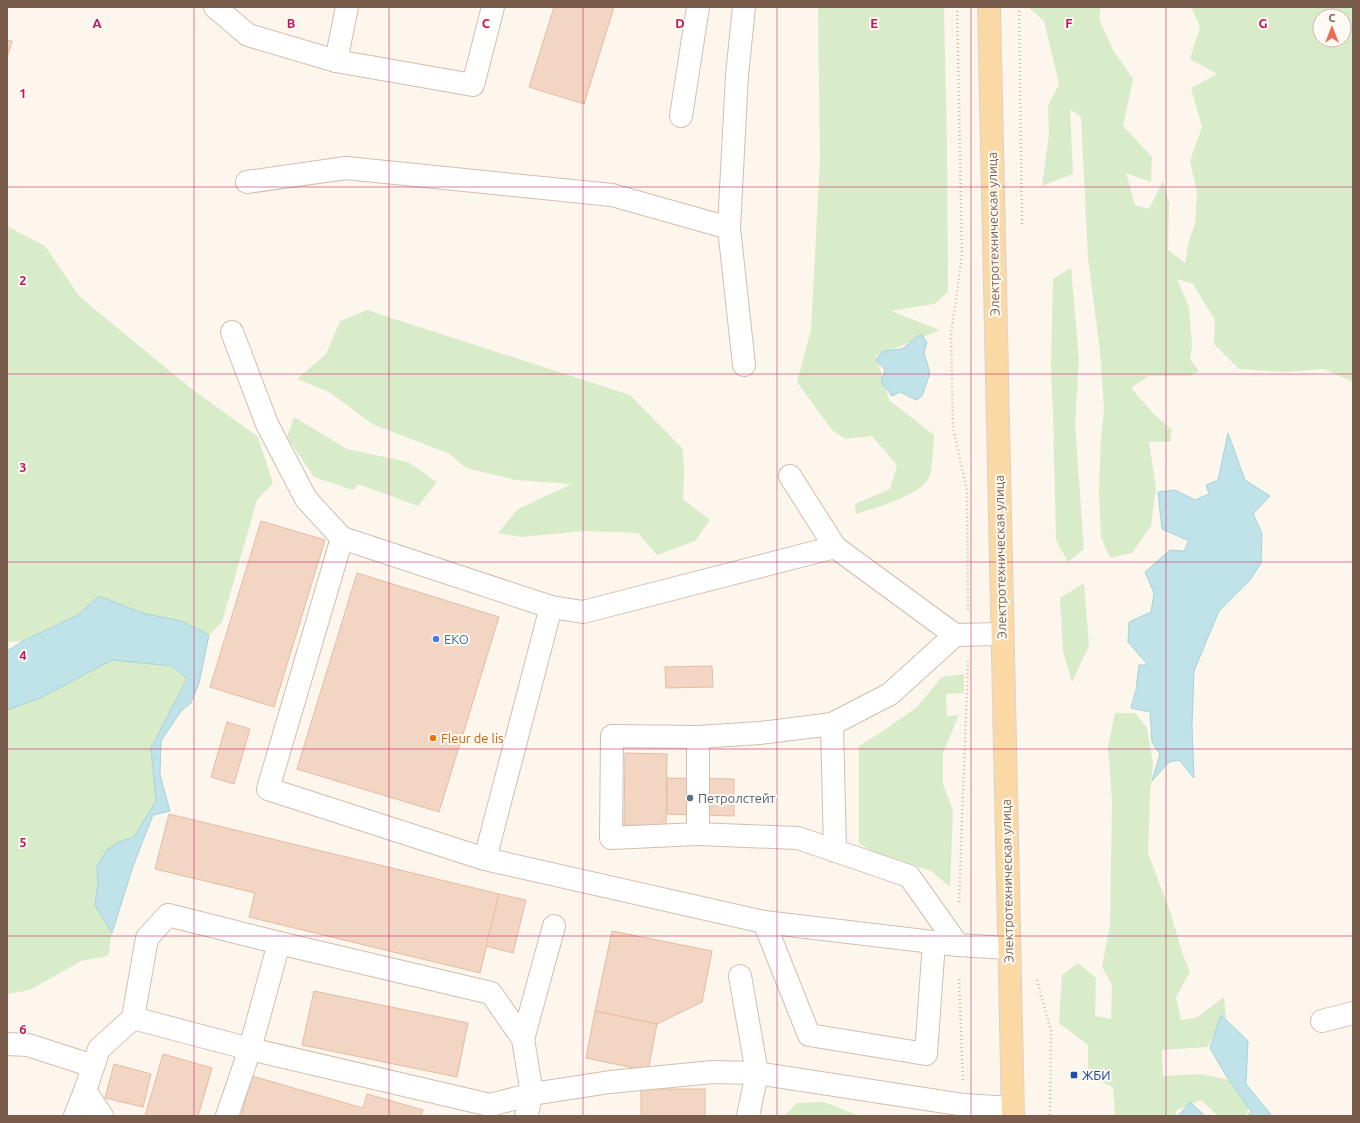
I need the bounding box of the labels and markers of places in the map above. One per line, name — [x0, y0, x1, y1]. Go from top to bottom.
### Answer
place label: EKO — [444, 632, 469, 646]
marker: EKO — [431, 634, 441, 644]
place label: Fleur de lis — [441, 731, 504, 745]
marker: Fleur de lis — [428, 733, 438, 743]
place label: Петролстейт — [698, 791, 776, 805]
marker: Петролстейт — [685, 793, 695, 803]
place label: ЖБИ — [1082, 1068, 1111, 1082]
marker: ЖБИ — [1069, 1070, 1079, 1080]

